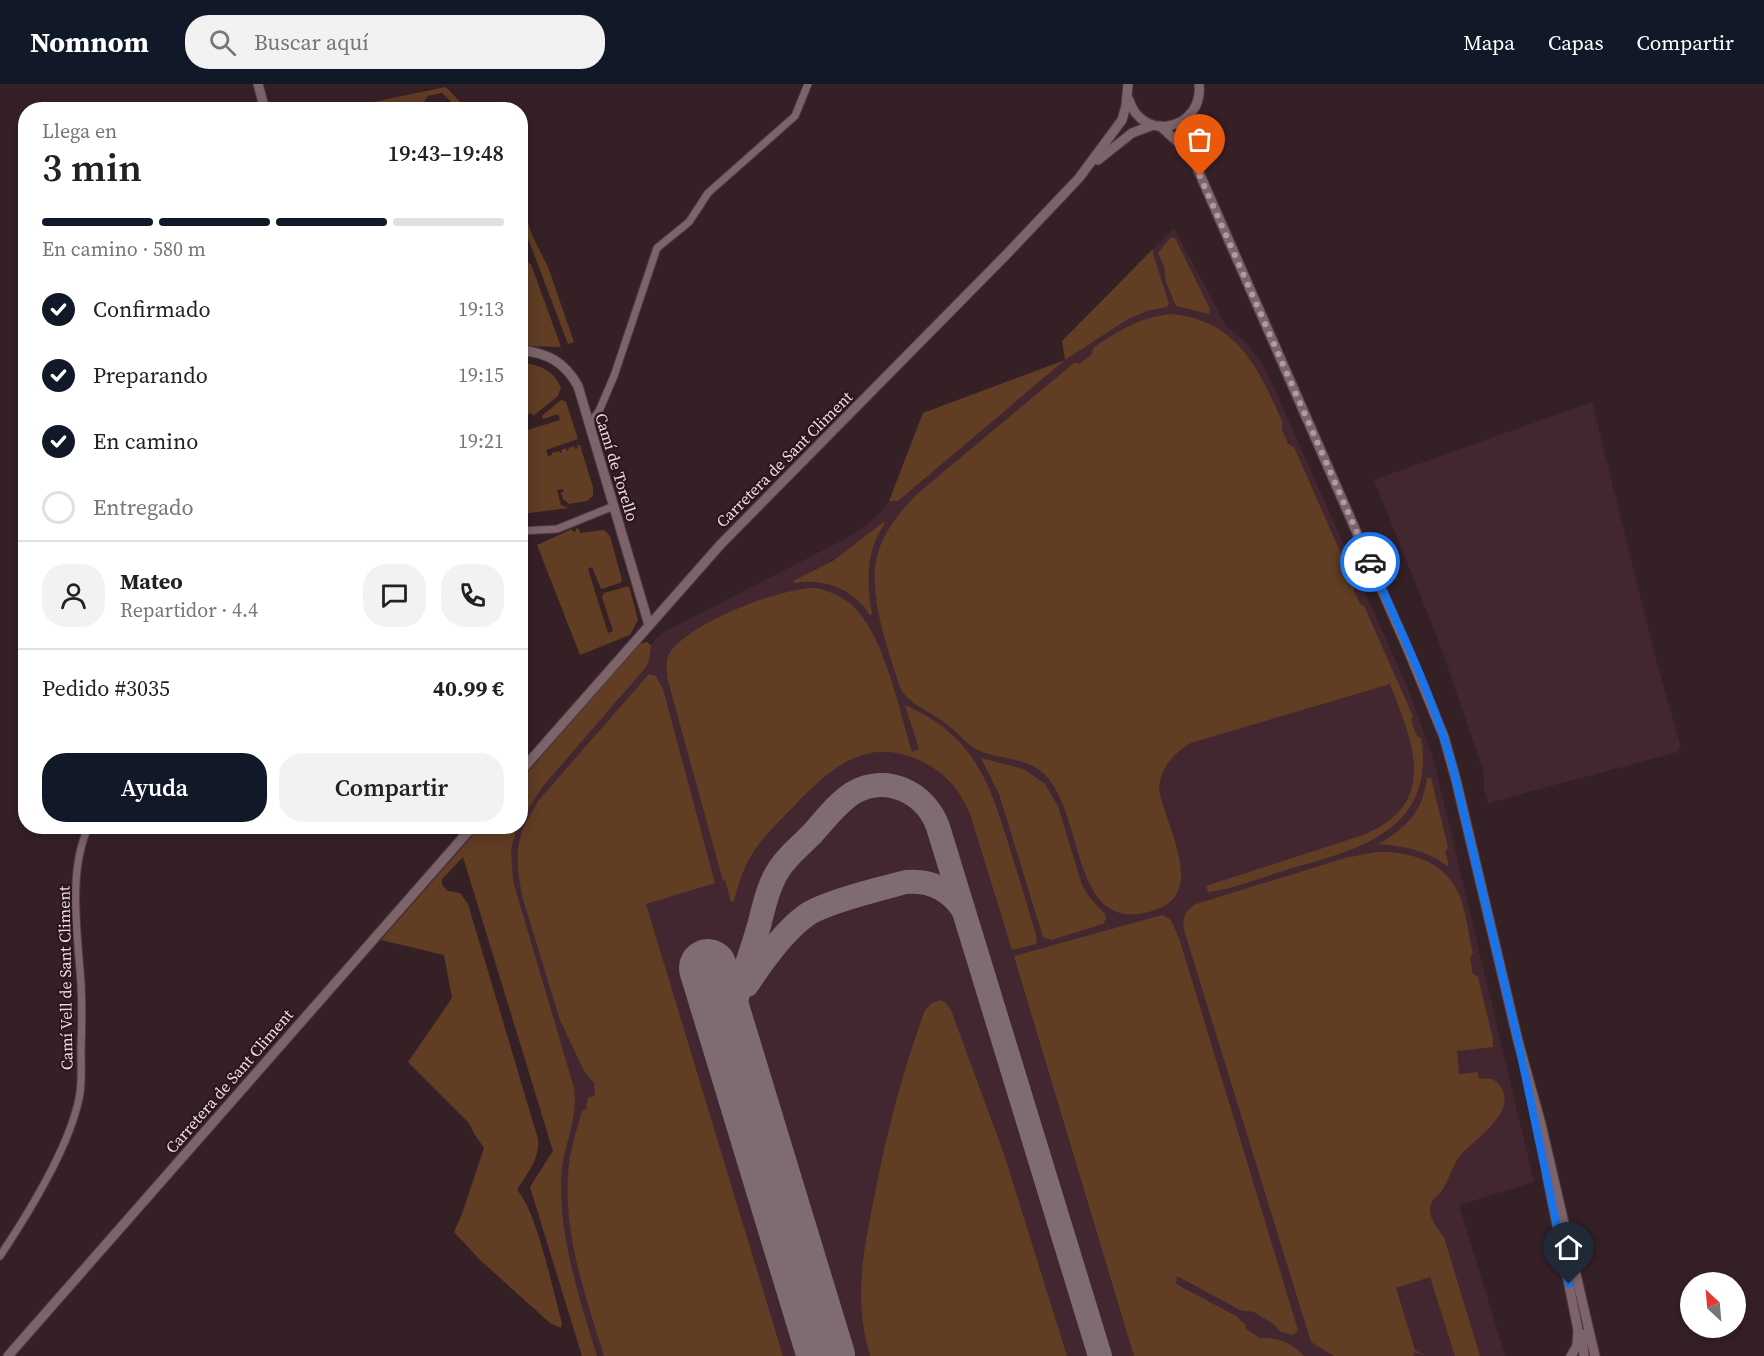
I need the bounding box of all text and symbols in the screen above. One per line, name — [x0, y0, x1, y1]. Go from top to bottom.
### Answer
search box — [185, 15, 605, 69]
text: Nomnom — [30, 23, 149, 61]
icon: search — [206, 26, 239, 59]
text: Buscar aquí — [254, 27, 369, 57]
text: Mapa — [1463, 28, 1515, 57]
text: Capas — [1548, 28, 1604, 57]
text: Compartir — [1637, 28, 1734, 57]
pin — [1174, 114, 1225, 176]
text: Llega en — [42, 117, 117, 145]
icon: bag — [1183, 123, 1216, 156]
text: 19:43–19:48 — [388, 138, 504, 168]
text: 3 min — [42, 141, 142, 194]
text: En camino · 580 m — [42, 235, 206, 263]
icon: check — [42, 293, 75, 326]
text: Confirmado — [93, 294, 211, 324]
text: 19:13 — [458, 295, 504, 323]
icon: check — [42, 359, 75, 392]
text: Preparando — [93, 360, 208, 390]
text: 19:15 — [458, 361, 504, 389]
street label: Carretera de Sant Climent — [711, 385, 858, 532]
street label: Camí de Torello — [590, 410, 644, 524]
icon: check — [42, 425, 75, 458]
text: En camino — [93, 426, 198, 456]
text: 19:21 — [458, 427, 504, 455]
text: Entregado — [93, 492, 194, 522]
courier — [1340, 532, 1400, 592]
icon: car — [1354, 546, 1387, 579]
button: person — [42, 564, 105, 627]
button: chat — [363, 564, 426, 627]
button: phone — [441, 564, 504, 627]
text: Mateo — [120, 566, 183, 596]
text: Repartidor · 4.4 — [120, 596, 258, 624]
text: Pedido #3035 — [42, 673, 170, 703]
text: 40.99 € — [433, 673, 504, 703]
button: Ayuda — [42, 753, 267, 822]
button: Compartir — [279, 753, 504, 822]
street label: Camí Vell de Sant Climent — [52, 885, 78, 1070]
street label: Carretera de Sant Climent — [160, 1004, 298, 1158]
pin — [1543, 1222, 1594, 1284]
icon: home — [1552, 1231, 1585, 1264]
north arrow — [1680, 1272, 1746, 1338]
map controls — [1680, 1272, 1746, 1338]

